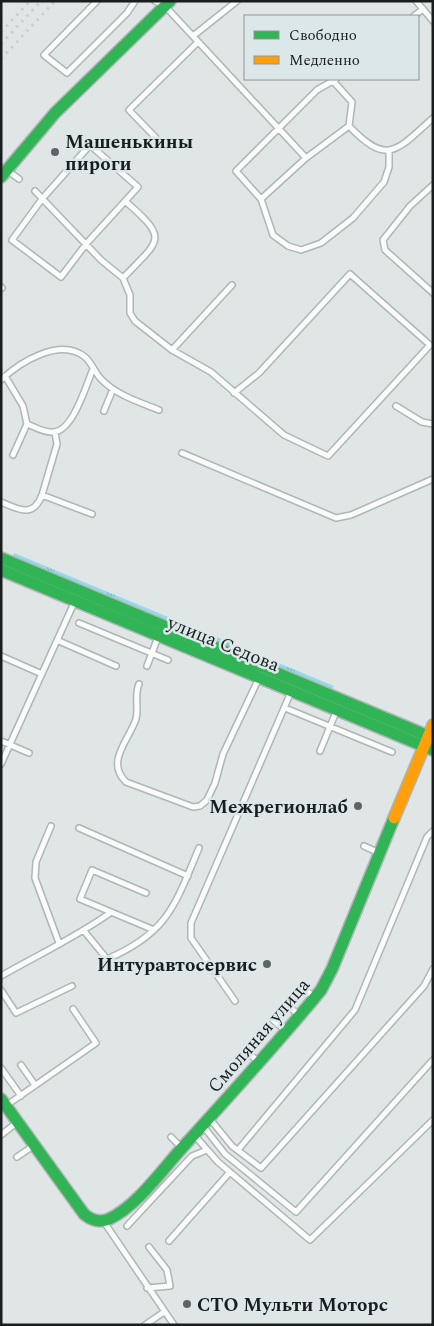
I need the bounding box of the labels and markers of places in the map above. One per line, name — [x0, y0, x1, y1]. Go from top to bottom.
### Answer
place label: Машенькины пироги — [65, 128, 193, 179]
marker: Машенькины пироги — [49, 146, 61, 158]
place label: Межрегионлаб — [209, 793, 348, 822]
marker: Межрегионлаб — [352, 800, 364, 812]
place label: Интуравтосервис — [97, 951, 257, 980]
marker: Интуравтосервис — [261, 958, 273, 970]
place label: СТО Мульти Моторс — [197, 1291, 388, 1320]
marker: СТО Мульти Моторс — [181, 1298, 193, 1310]

